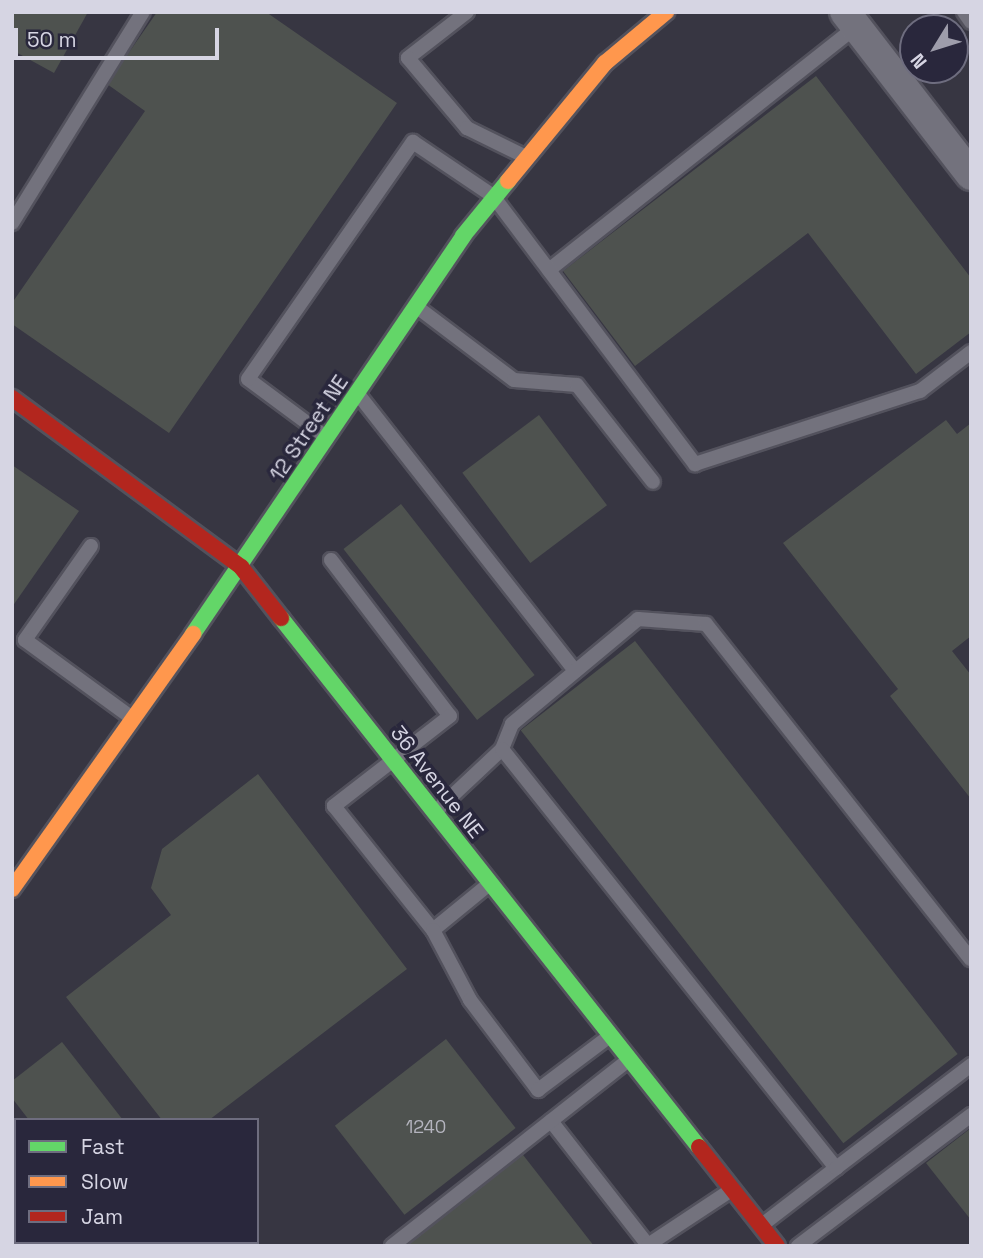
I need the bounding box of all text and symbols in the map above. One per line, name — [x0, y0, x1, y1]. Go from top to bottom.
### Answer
scale bar — [18, 14, 222, 58]
north arrow — [899, 14, 969, 84]
text: 50 m — [27, 26, 77, 53]
text: N — [905, 48, 932, 74]
street label: 12 Street NE — [264, 370, 354, 486]
street label: 36 Avenue NE — [385, 721, 489, 843]
house number: 1240 — [406, 1116, 446, 1138]
legend — [14, 1118, 259, 1244]
text: Fast — [81, 1133, 125, 1160]
text: Slow — [81, 1168, 129, 1195]
text: Jam — [81, 1203, 123, 1230]

